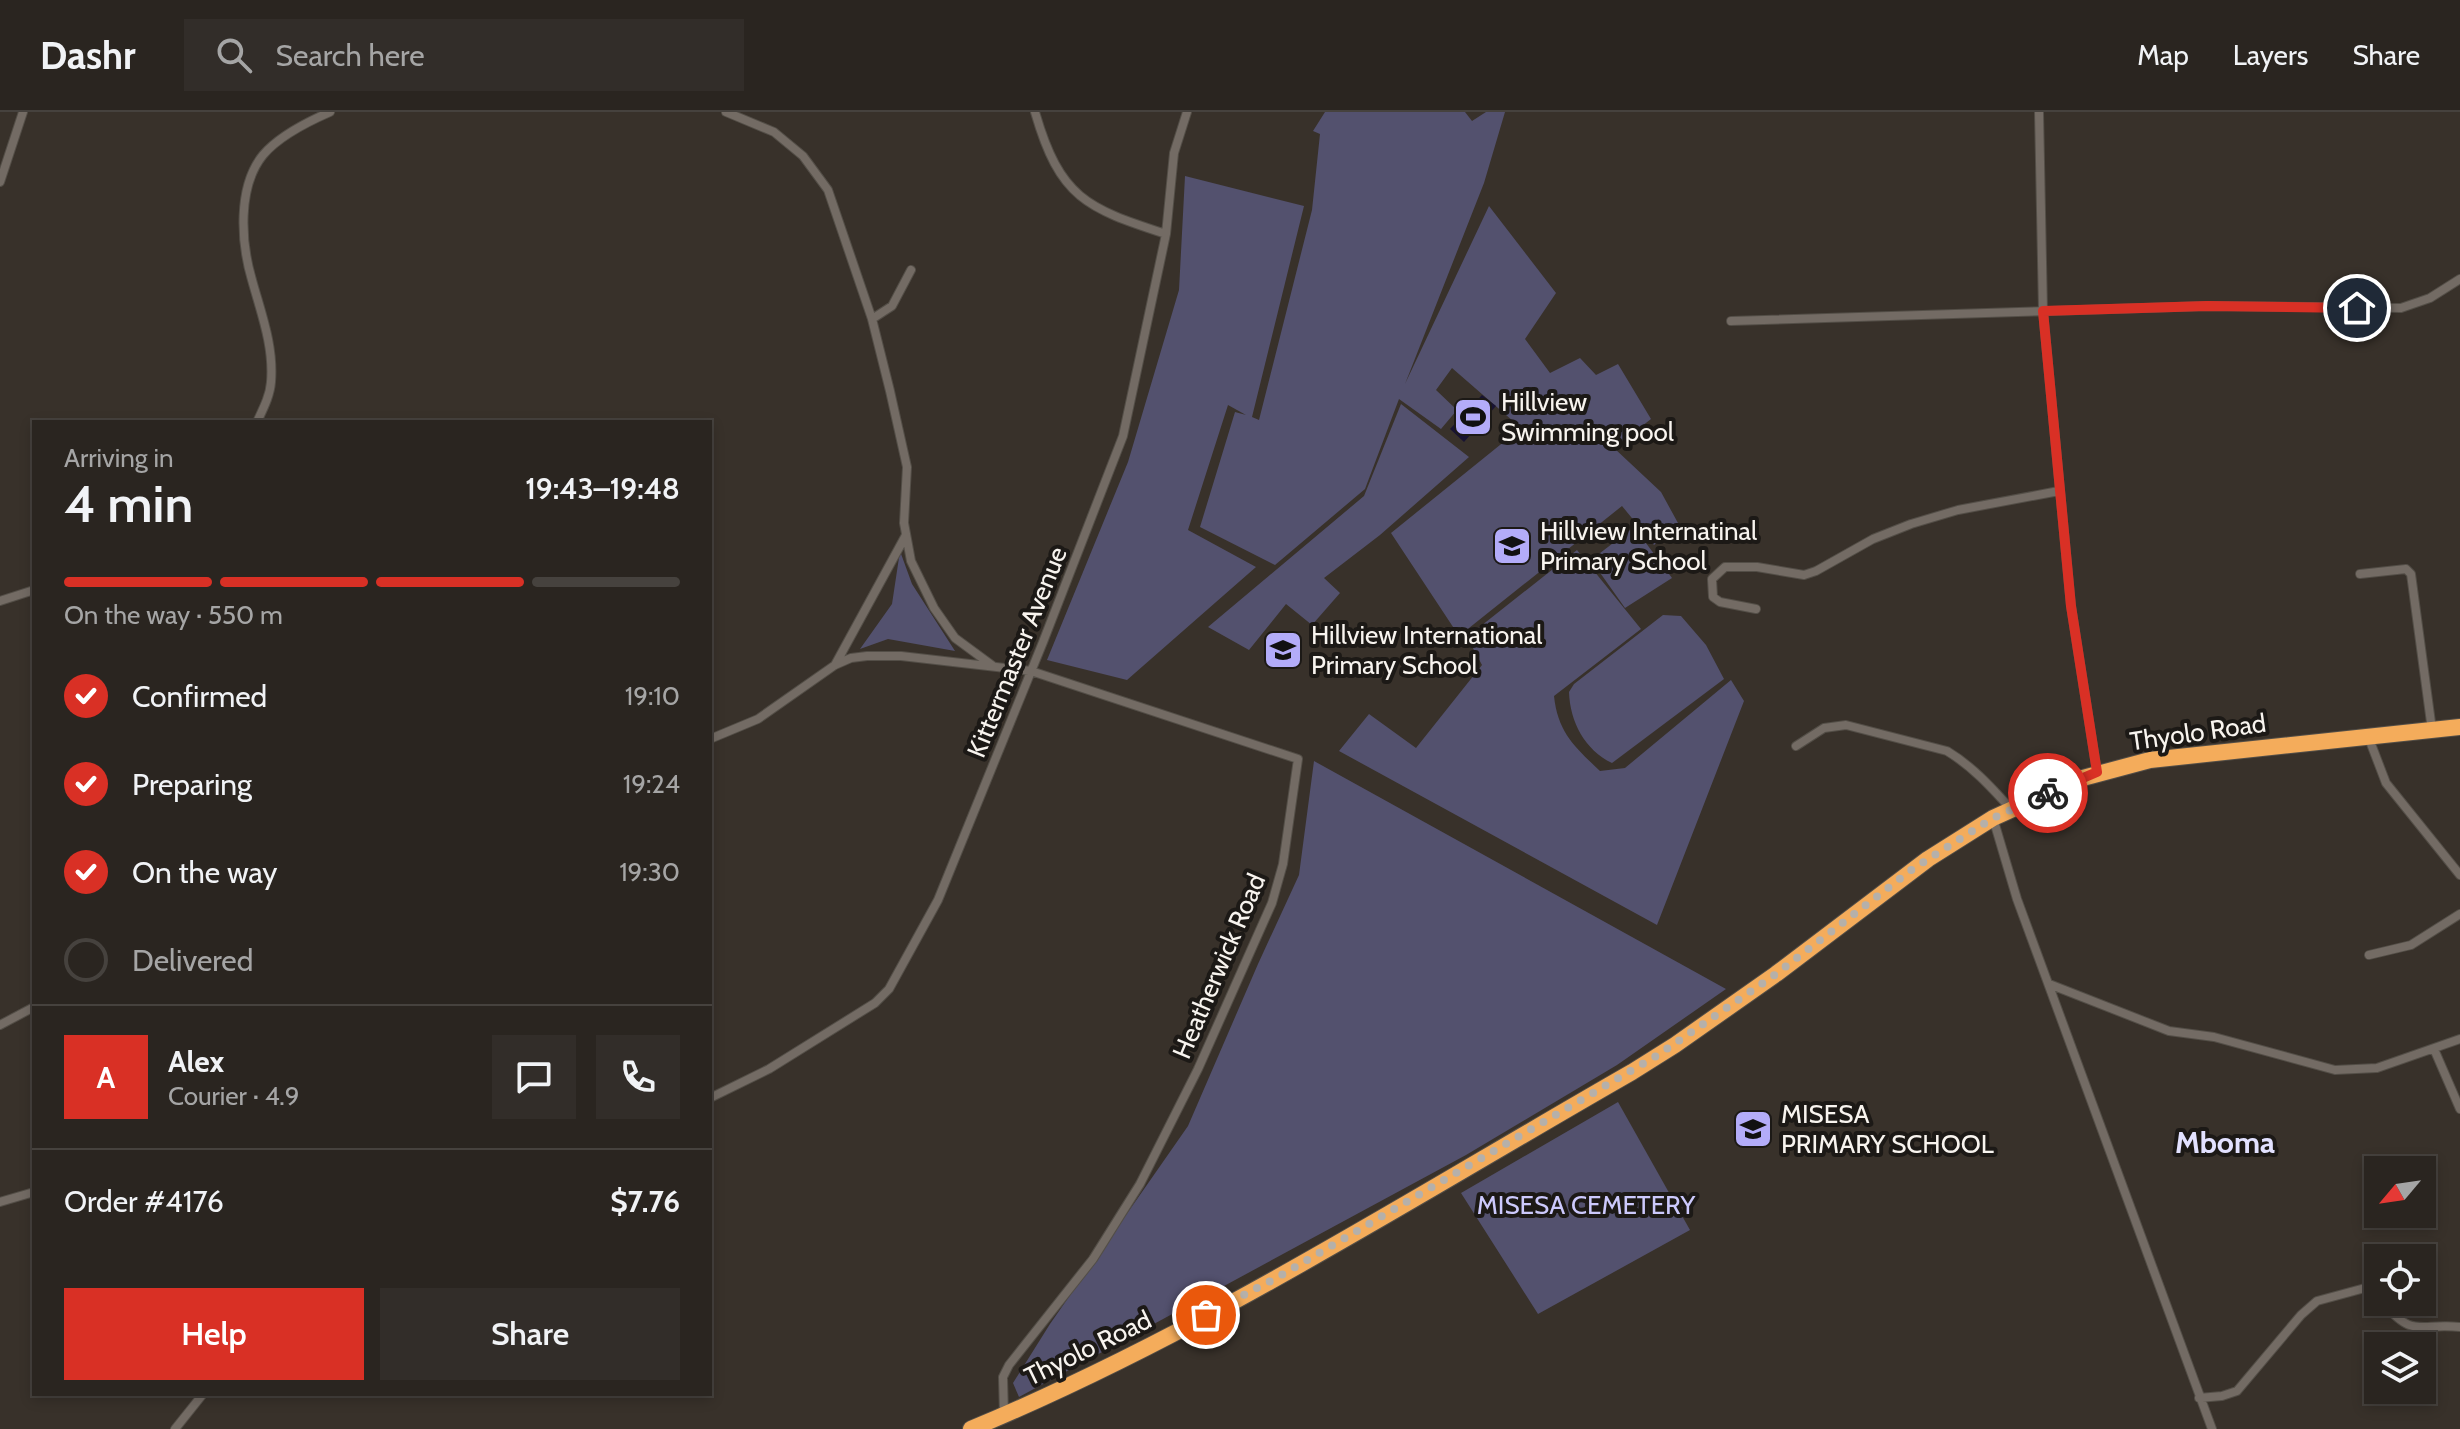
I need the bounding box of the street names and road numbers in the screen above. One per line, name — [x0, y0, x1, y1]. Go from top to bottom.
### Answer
street label: Kittermaster Avenue — [960, 542, 1074, 762]
street label: Thyolo Road — [2128, 707, 2268, 757]
street label: Heatherwick Road — [1166, 869, 1272, 1063]
street label: Thyolo Road — [1019, 1304, 1157, 1392]

